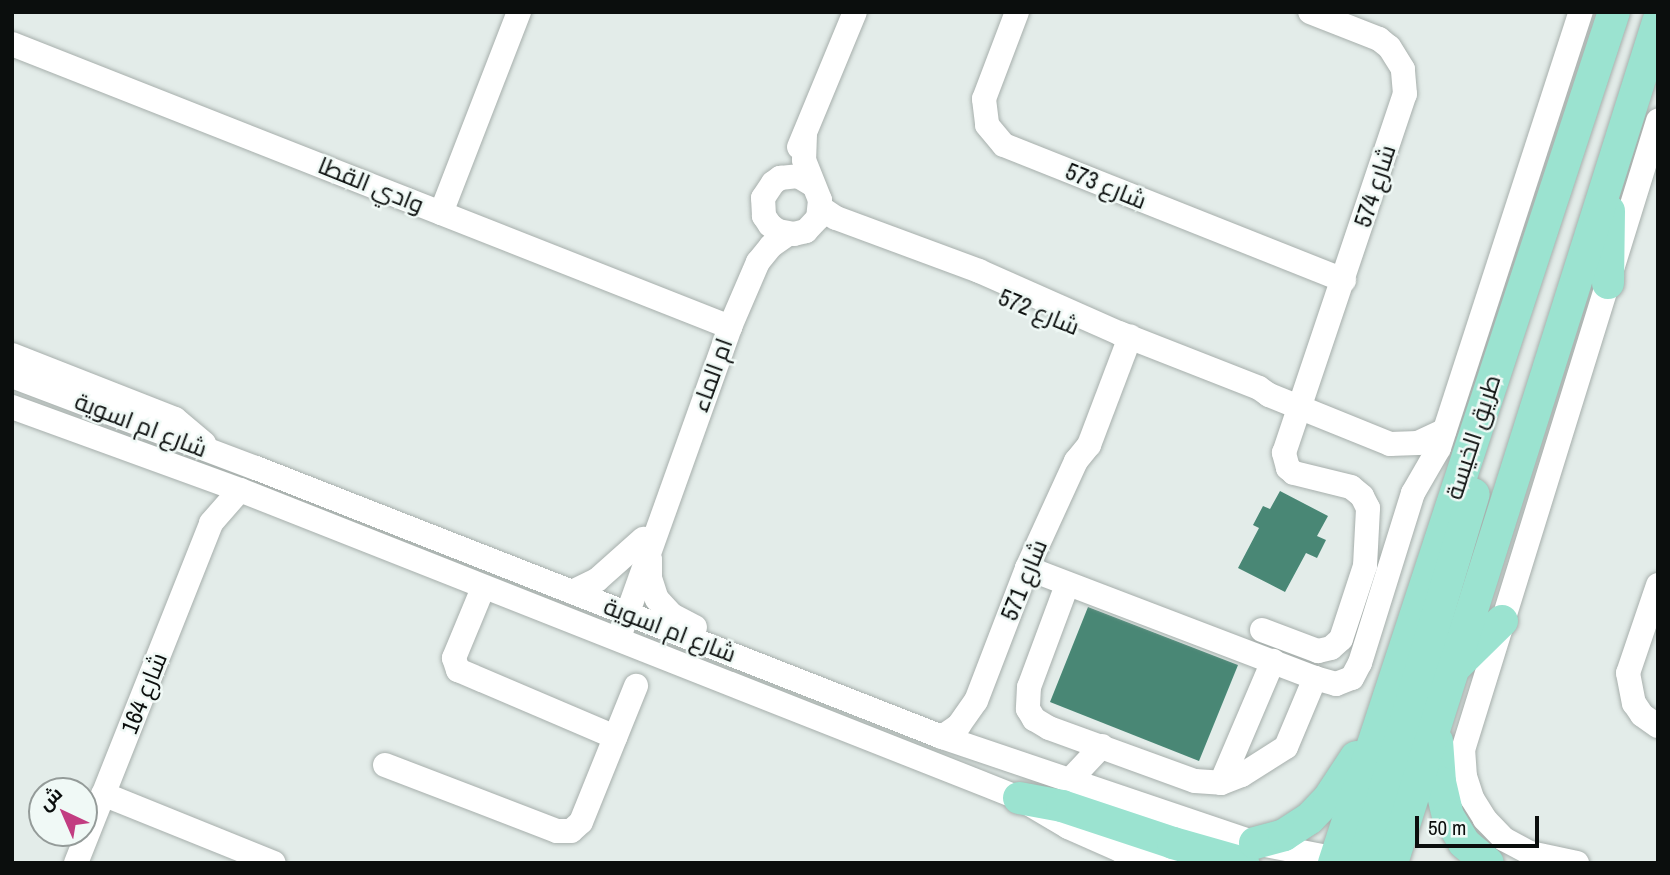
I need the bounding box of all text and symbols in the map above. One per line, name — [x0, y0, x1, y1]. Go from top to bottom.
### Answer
street label: شارع 574 — [1348, 141, 1402, 231]
street label: وادي القطا — [314, 151, 428, 219]
street label: شارع 573 — [1061, 157, 1151, 215]
street label: شارع 572 — [994, 283, 1084, 341]
street label: ام الماء — [685, 334, 739, 416]
street label: طريق الخيسة — [1439, 371, 1507, 503]
street label: شارع ام اسوية — [71, 387, 211, 463]
street label: شارع 571 — [995, 535, 1053, 625]
street label: شارع ام اسوية — [600, 592, 740, 668]
street label: شارع 164 — [115, 648, 173, 738]
north arrow — [28, 777, 98, 847]
text: ش — [32, 781, 68, 816]
scale bar — [1418, 802, 1542, 846]
text: 50 m — [1428, 813, 1466, 842]

